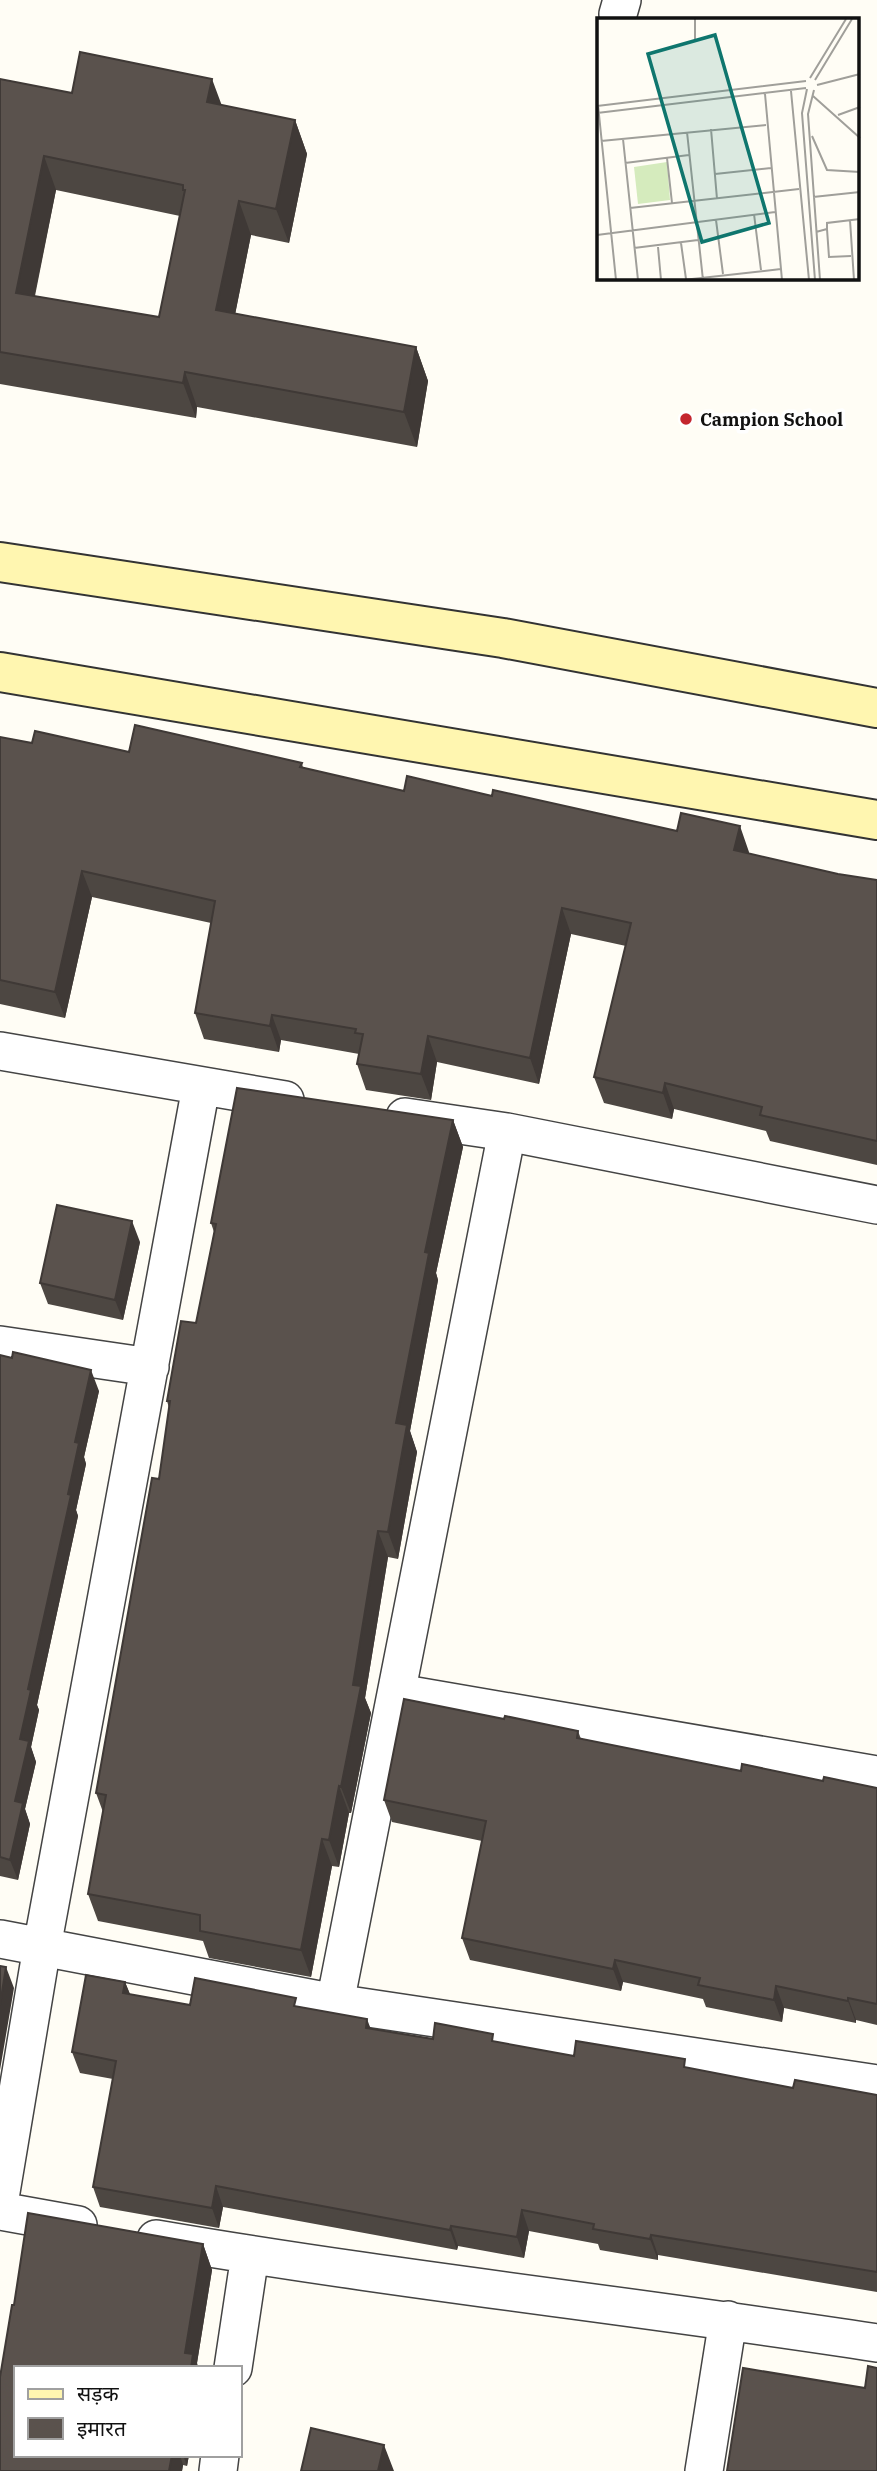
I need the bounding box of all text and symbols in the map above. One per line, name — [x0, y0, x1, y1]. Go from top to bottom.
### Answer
inset map — [597, 18, 860, 280]
place label: Campion School — [700, 408, 843, 431]
marker: Campion School — [678, 411, 694, 427]
legend — [14, 2366, 242, 2457]
text: सड़क — [77, 2379, 119, 2407]
text: इमारत — [77, 2414, 127, 2442]

